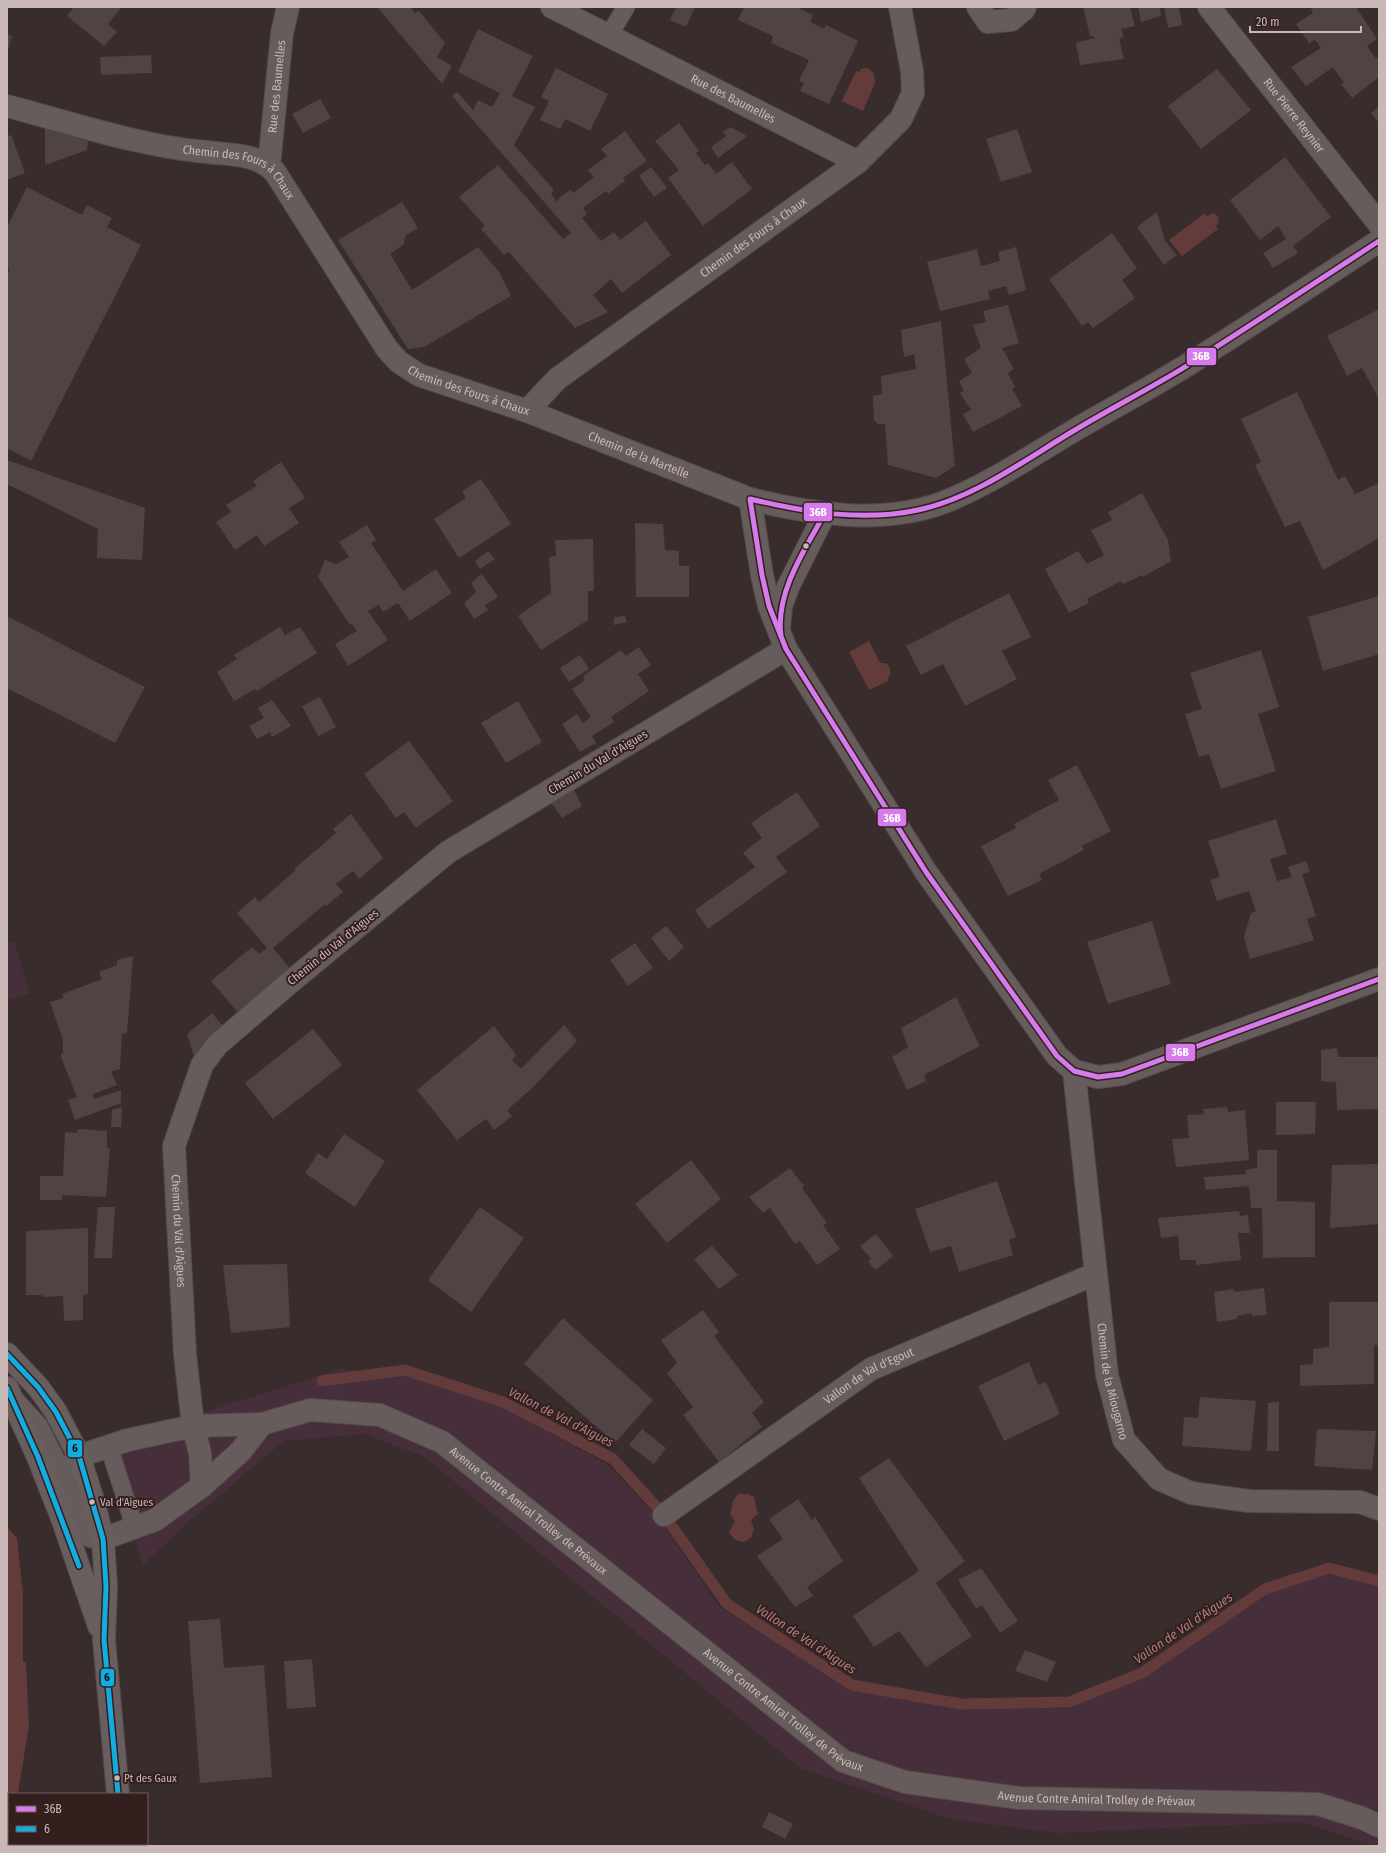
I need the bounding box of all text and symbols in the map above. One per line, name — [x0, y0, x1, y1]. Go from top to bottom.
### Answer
scale bar — [1250, 8, 1361, 34]
text: 20 m — [1256, 15, 1280, 29]
street label: Rue des Baumelles — [265, 39, 288, 133]
street label: Rue des Baumelles — [688, 71, 778, 126]
street label: Rue Pierre Reynier — [1261, 76, 1328, 156]
street label: Chemin des Fours à Chaux — [182, 142, 298, 202]
street label: Chemin des Fours à Chaux — [697, 194, 810, 280]
line badge: 36B — [1186, 347, 1217, 366]
text: 36B — [1191, 350, 1210, 363]
street label: Chemin des Fours à Chaux — [405, 363, 532, 419]
street label: Chemin de la Martelle — [586, 429, 691, 481]
line badge: 36B — [803, 502, 833, 522]
text: 36B — [808, 506, 827, 519]
unlabelled marker — [801, 541, 811, 551]
street label: Chemin du Val d'Aigues — [546, 727, 650, 797]
line badge: 36B — [877, 808, 907, 827]
text: 36B — [882, 812, 901, 825]
street label: Chemin du Val d'Aigues — [285, 906, 381, 988]
line badge: 36B — [1165, 1043, 1196, 1062]
text: 36B — [1170, 1046, 1189, 1059]
street label: Chemin du Val d'Aigues — [169, 1174, 188, 1288]
street label: Chemin de la Miougarno — [1094, 1322, 1131, 1441]
street label: Vallon de Val d'Egout — [821, 1345, 916, 1407]
water label: Vallon de Val d'Aigues — [506, 1384, 617, 1450]
line badge: 6 — [67, 1439, 83, 1458]
text: 6 — [72, 1442, 78, 1455]
street label: Avenue Contre Amiral Trolley de Prévaux — [447, 1444, 611, 1578]
place label: Val d'Aigues — [100, 1496, 154, 1509]
marker: Val d'Aigues — [87, 1497, 97, 1507]
water label: Vallon de Val d'Aigues — [1131, 1589, 1236, 1667]
water label: Vallon de Val d'Aigues — [753, 1601, 859, 1677]
street label: Avenue Contre Amiral Trolley de Prévaux — [700, 1645, 866, 1775]
line badge: 6 — [100, 1668, 115, 1687]
text: 6 — [104, 1671, 110, 1684]
place label: Pt des Gaux — [124, 1772, 177, 1785]
marker: Pt des Gaux — [112, 1773, 122, 1783]
street label: Avenue Contre Amiral Trolley de Prévaux — [997, 1788, 1196, 1809]
legend — [8, 1793, 148, 1845]
text: 36B — [44, 1802, 62, 1816]
text: 6 — [44, 1822, 50, 1836]

